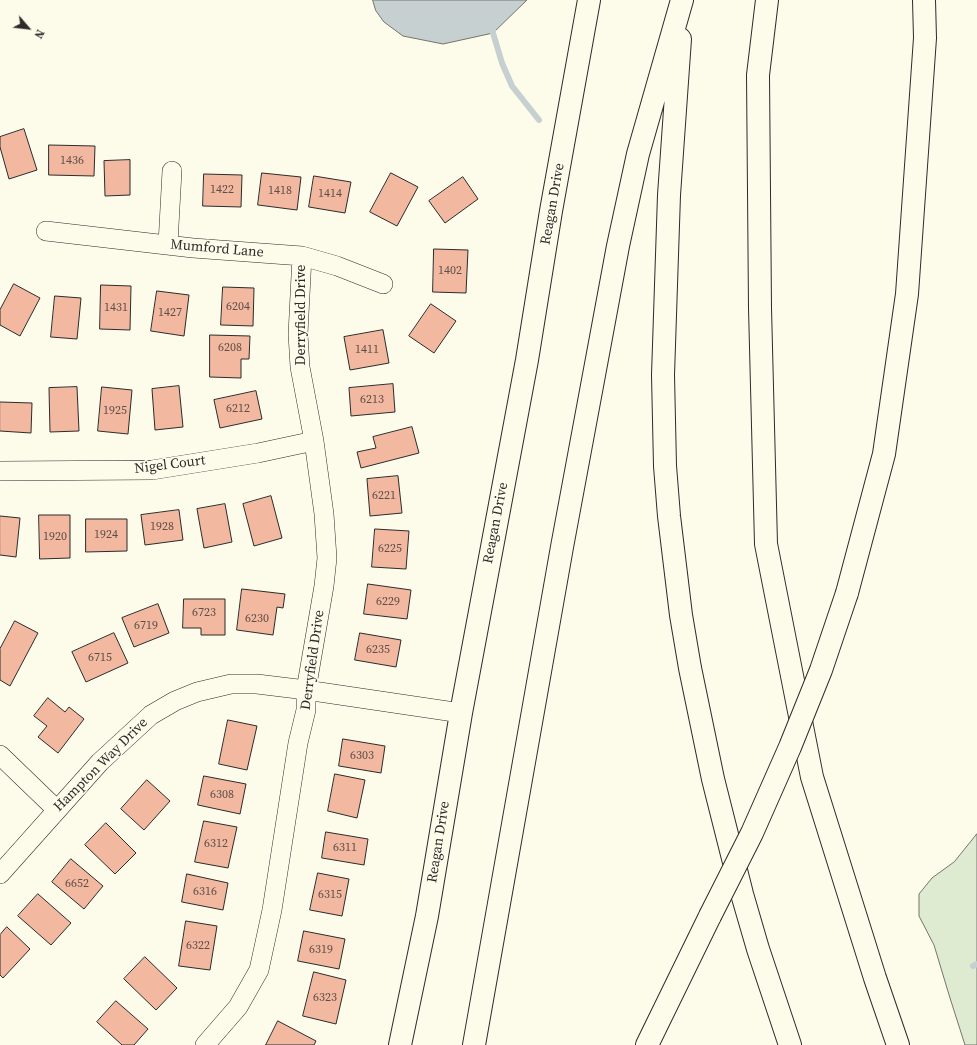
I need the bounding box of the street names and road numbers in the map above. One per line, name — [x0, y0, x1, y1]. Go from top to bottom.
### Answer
street label: Reagan Drive — [538, 162, 568, 246]
street label: Mumford Lane — [170, 237, 264, 261]
street label: Derryfield Drive — [293, 265, 309, 365]
street label: Nigel Court — [134, 452, 206, 478]
street label: Reagan Drive — [480, 481, 512, 565]
street label: Derryfield Drive — [298, 609, 328, 711]
street label: Hampton Way Drive — [51, 715, 151, 815]
street label: Reagan Drive — [424, 800, 454, 884]

